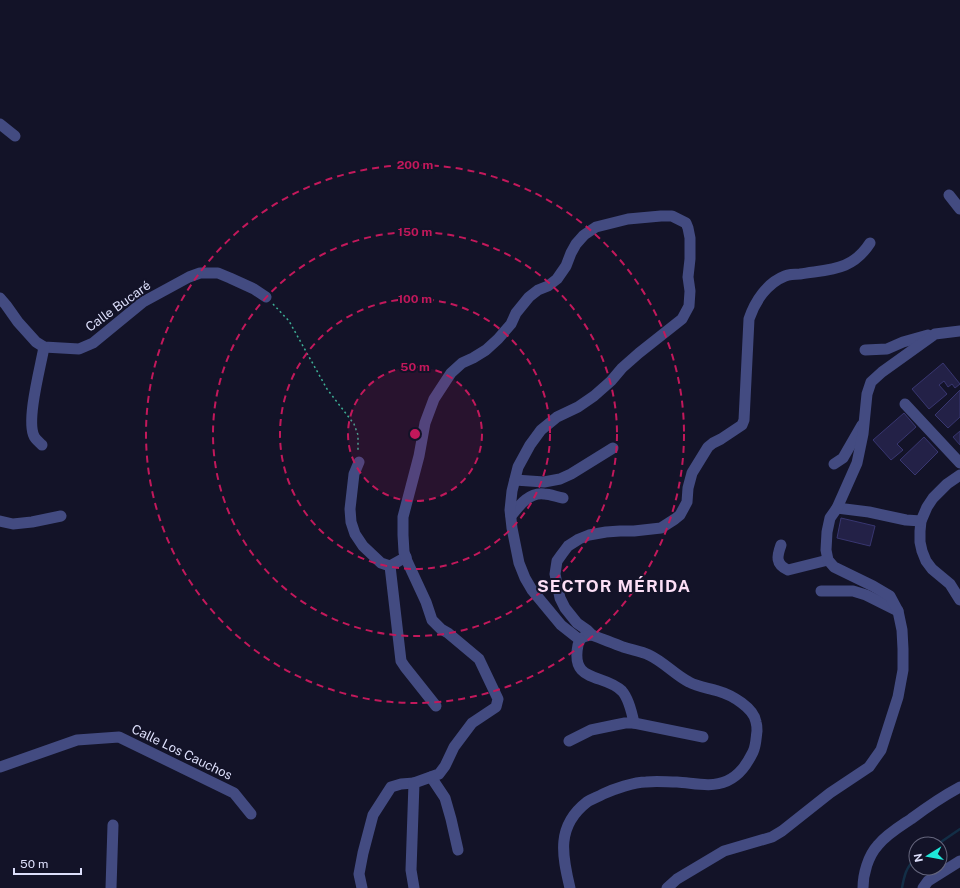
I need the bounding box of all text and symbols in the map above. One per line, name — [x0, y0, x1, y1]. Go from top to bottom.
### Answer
text: 200 m — [397, 158, 433, 172]
text: 150 m — [398, 225, 432, 239]
street label: Calle Bucaré — [83, 277, 153, 335]
text: 100 m — [398, 292, 432, 306]
text: 50 m — [400, 360, 430, 374]
centre of rings — [408, 427, 422, 441]
district label: SECTOR MÉRIDA — [537, 576, 691, 596]
street label: Calle Los Cauchos — [129, 721, 235, 783]
north arrow — [908, 836, 948, 876]
scale bar — [14, 850, 81, 876]
text: N — [911, 853, 925, 863]
text: 50 m — [20, 857, 48, 871]

